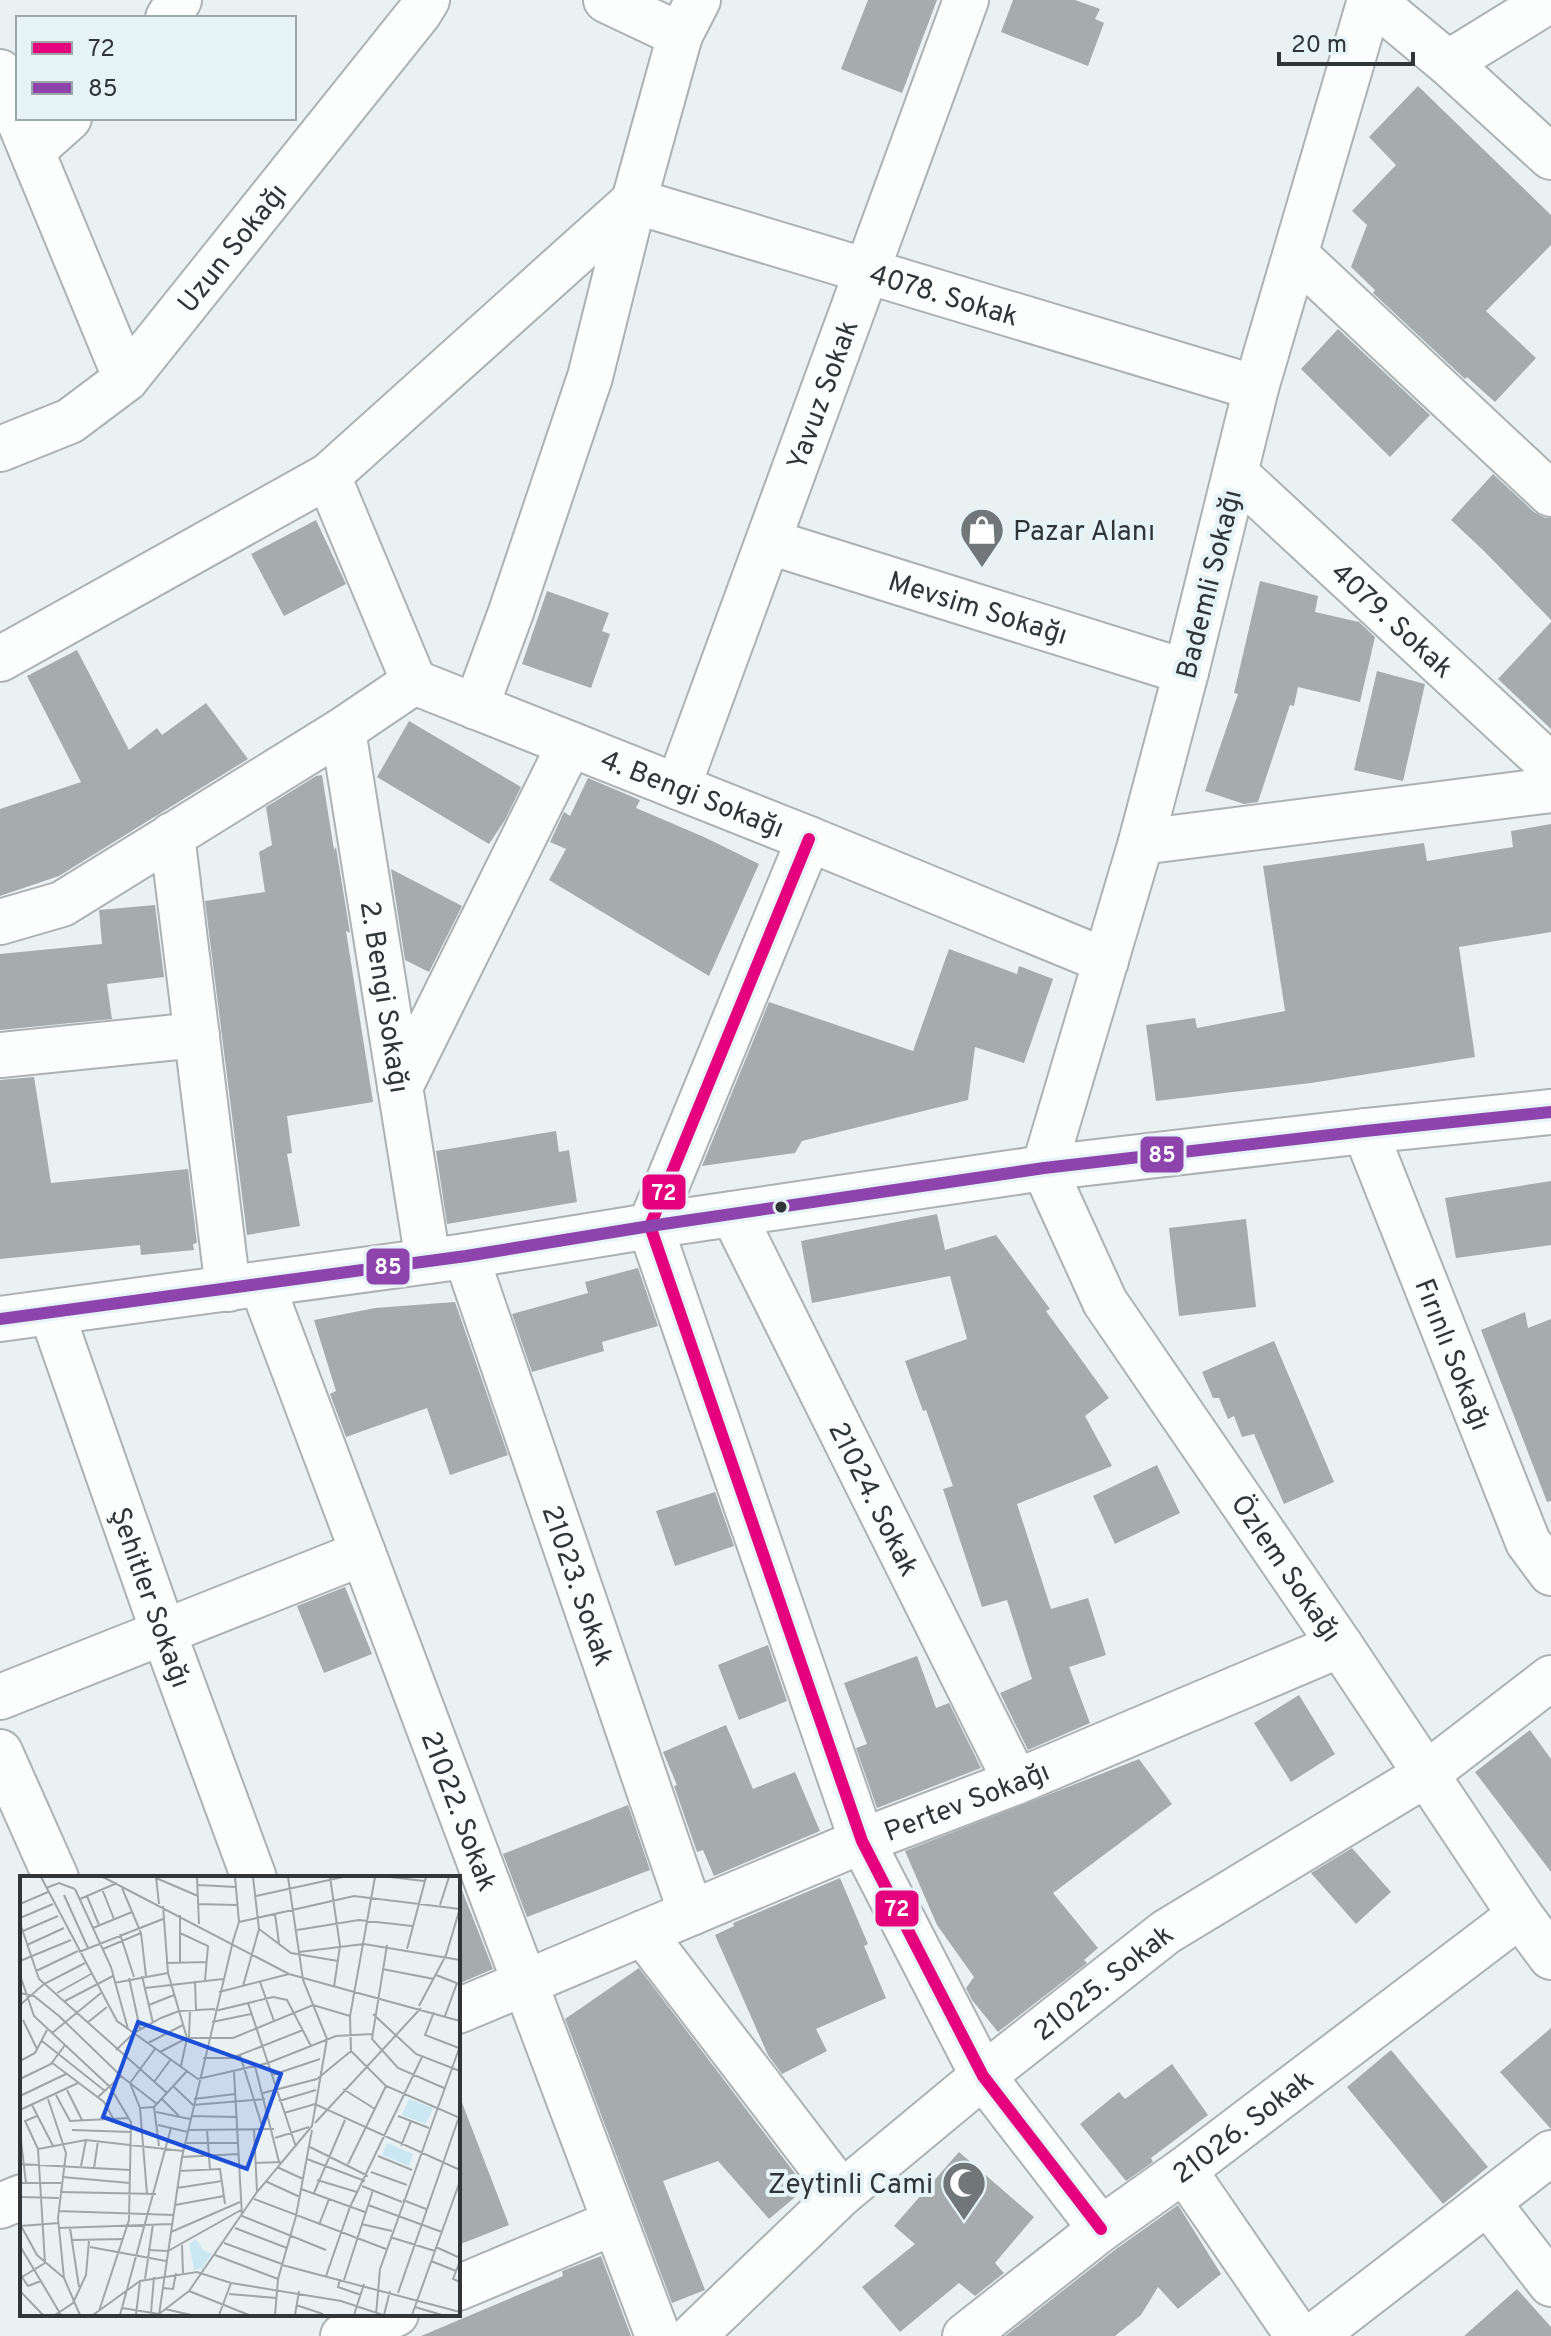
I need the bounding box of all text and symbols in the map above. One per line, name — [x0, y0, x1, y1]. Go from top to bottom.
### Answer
legend — [16, 16, 296, 120]
scale bar — [1279, 16, 1413, 66]
text: 20 m — [1291, 31, 1347, 61]
text: 72 — [88, 35, 115, 65]
text: 85 — [88, 75, 118, 105]
street label: Uzun Sokağı — [171, 177, 297, 321]
street label: 4078. Sokak — [865, 258, 1022, 337]
street label: Yavuz Sokak — [781, 315, 868, 475]
street label: Bademli Sokağı — [1170, 486, 1252, 683]
shop icon: Pazar Alanı — [958, 506, 1006, 569]
place label: Pazar Alanı — [1013, 515, 1155, 551]
street label: 4079. Sokak — [1322, 556, 1460, 687]
street label: Mevsim Sokağı — [883, 565, 1071, 655]
street label: 4. Bengi Sokağı — [595, 743, 789, 848]
street label: 2. Bengi Sokağı — [350, 898, 416, 1096]
line badge: 85 — [1139, 1135, 1185, 1174]
text: 85 — [1148, 1143, 1176, 1170]
line badge: 72 — [641, 1173, 687, 1211]
text: 72 — [652, 1181, 676, 1208]
unlabelled marker — [773, 1199, 789, 1215]
line badge: 85 — [365, 1247, 411, 1286]
text: 85 — [374, 1255, 402, 1282]
street label: Fırınlı Sokağı — [1404, 1274, 1497, 1436]
street label: 21024. Sokak — [818, 1417, 926, 1583]
street label: Özlem Sokağı — [1221, 1487, 1348, 1650]
street label: 21023. Sokak — [532, 1501, 620, 1672]
street label: Şehitler Sokağı — [100, 1503, 197, 1693]
street label: 21022. Sokak — [411, 1727, 504, 1897]
street label: Pertev Sokağı — [879, 1755, 1056, 1852]
inset map — [20, 1876, 460, 2316]
line badge: 72 — [874, 1889, 920, 1928]
text: 72 — [885, 1897, 909, 1924]
street label: 21025. Sokak — [1027, 1918, 1182, 2051]
street label: 21026. Sokak — [1166, 2063, 1322, 2193]
mosque icon: Zeytinli Cami — [940, 2159, 988, 2222]
place label: Zeytinli Cami — [768, 2168, 933, 2204]

